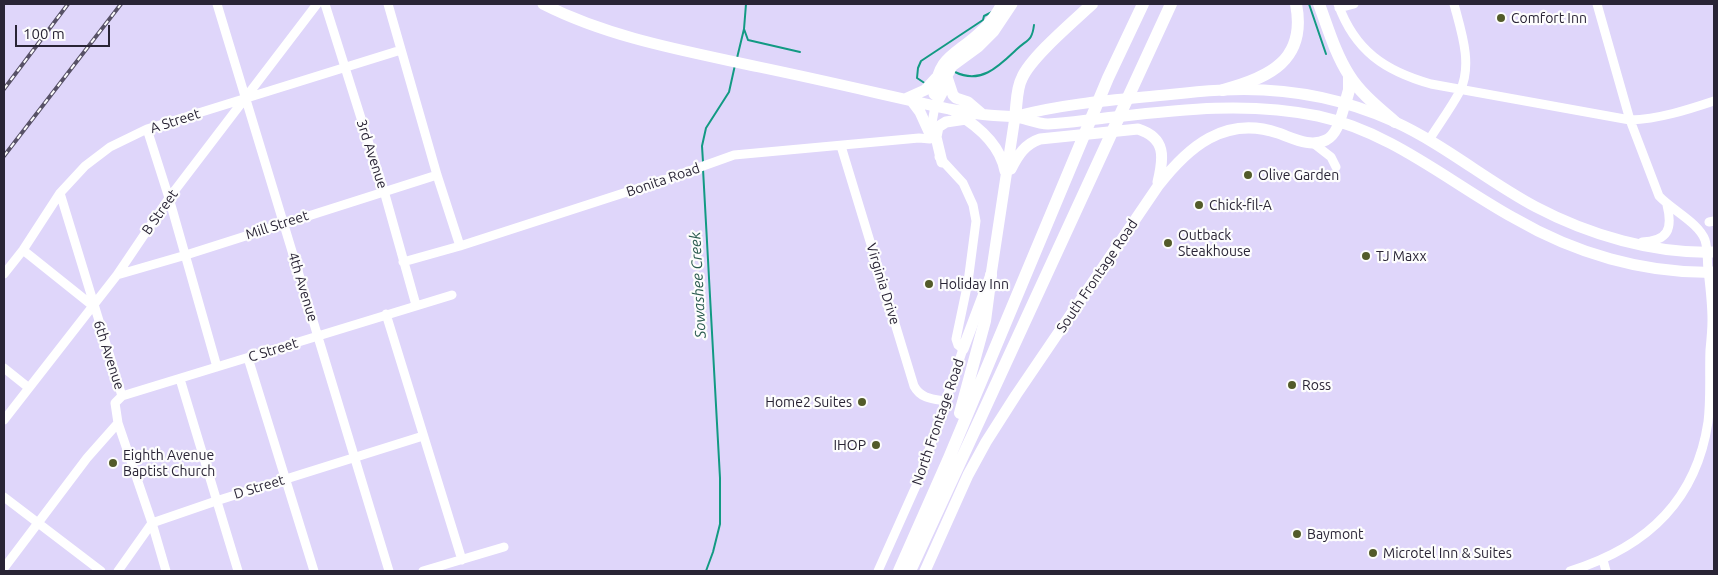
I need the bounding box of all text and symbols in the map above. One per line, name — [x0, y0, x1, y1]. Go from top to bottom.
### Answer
place label: Comfort Inn — [1511, 10, 1587, 26]
marker: Comfort Inn — [1495, 12, 1507, 24]
scale bar — [18, 15, 112, 47]
text: 100 m — [23, 25, 65, 42]
street label: A Street — [148, 105, 202, 137]
street label: 3rd Avenue — [353, 117, 391, 191]
street label: Bonita Road — [624, 160, 702, 200]
place label: Olive Garden — [1258, 167, 1339, 183]
marker: Olive Garden — [1242, 169, 1254, 181]
street label: B Street — [138, 186, 182, 238]
place label: Chick-fil-A — [1209, 197, 1272, 213]
marker: Chick-fil-A — [1193, 199, 1205, 211]
street label: Mill Street — [243, 207, 311, 243]
street label: South Frontage Road — [1053, 216, 1141, 336]
place label: Outback Steakhouse — [1178, 227, 1251, 260]
water label: Sowashee Creek — [686, 231, 710, 339]
marker: Outback Steakhouse — [1162, 237, 1174, 249]
street label: Virginia Drive — [863, 241, 903, 327]
place label: TJ Maxx — [1376, 248, 1427, 264]
street label: 4th Avenue — [284, 250, 322, 324]
marker: TJ Maxx — [1360, 250, 1372, 262]
place label: Holiday Inn — [939, 276, 1009, 292]
marker: Holiday Inn — [923, 278, 935, 290]
street label: 6th Avenue — [90, 318, 128, 392]
street label: C Street — [246, 335, 300, 365]
street label: North Frontage Road — [908, 357, 968, 487]
place label: Ross — [1302, 377, 1331, 393]
marker: Ross — [1286, 379, 1298, 391]
place label: Home2 Suites — [765, 394, 852, 410]
marker: Home2 Suites — [856, 396, 868, 408]
place label: IHOP — [833, 437, 866, 453]
marker: IHOP — [870, 439, 882, 451]
place label: Eighth Avenue Baptist Church — [123, 447, 215, 480]
marker: Eighth Avenue Baptist Church — [107, 457, 119, 469]
street label: D Street — [232, 471, 286, 503]
place label: Baymont — [1307, 526, 1364, 542]
marker: Baymont — [1291, 528, 1303, 540]
place label: Microtel Inn & Suites — [1383, 545, 1512, 561]
marker: Microtel Inn & Suites — [1367, 547, 1379, 559]

